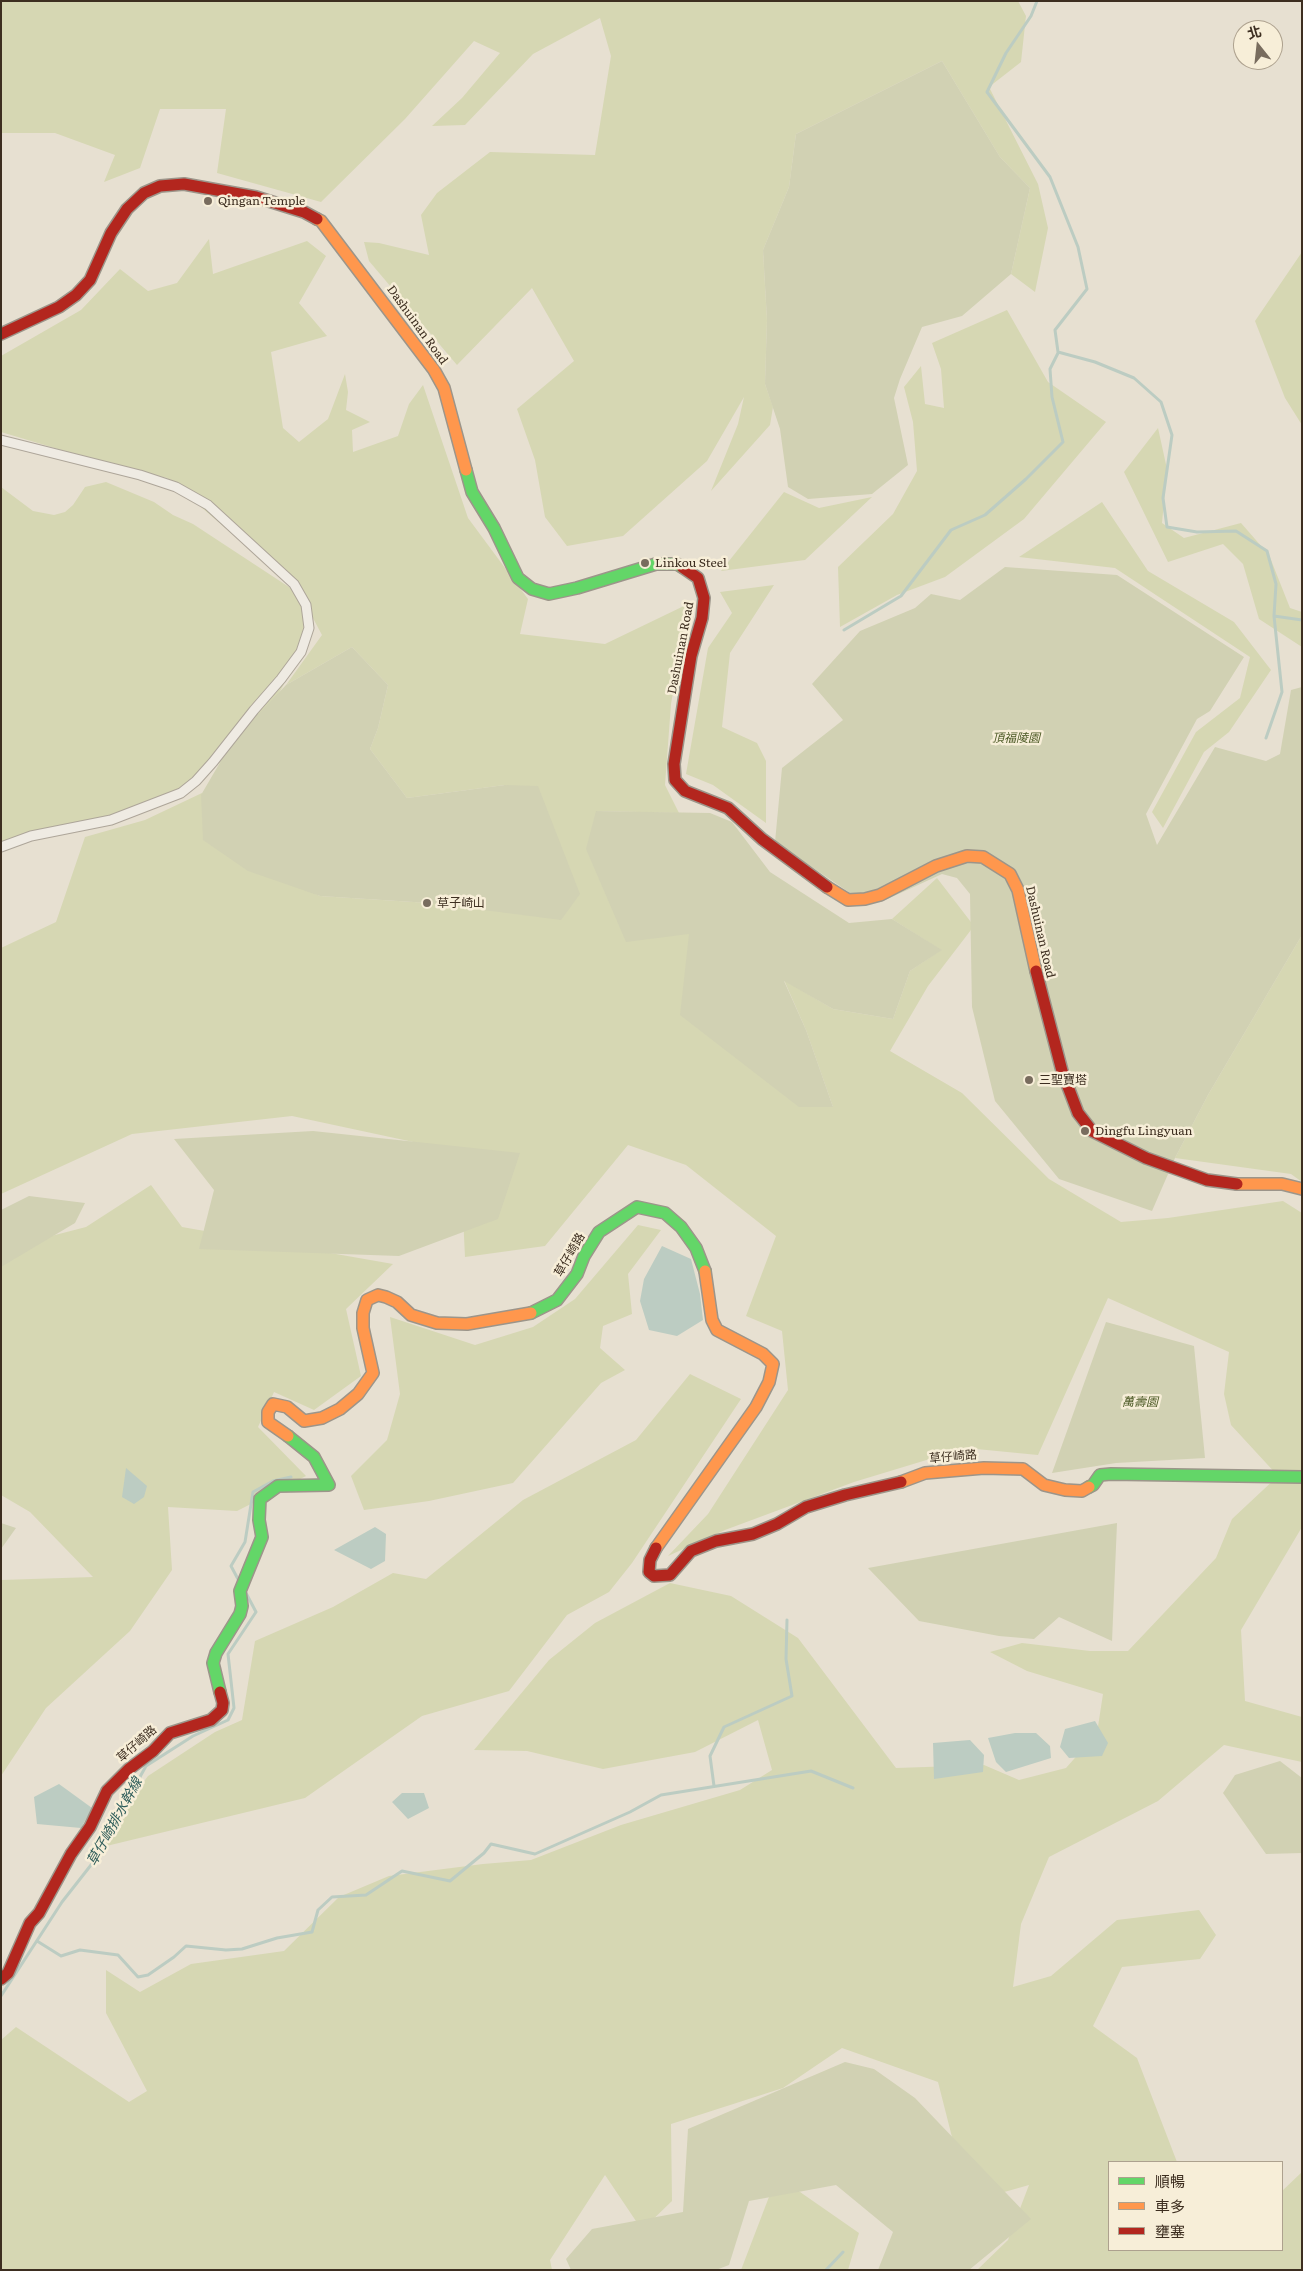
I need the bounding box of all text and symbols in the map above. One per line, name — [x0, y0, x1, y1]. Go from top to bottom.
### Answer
north arrow — [1233, 20, 1283, 70]
text: 北 — [1245, 20, 1264, 43]
place label: Qingan Temple — [218, 194, 305, 208]
marker: Qingan Temple — [202, 195, 214, 207]
street label: Dashuinan Road — [384, 283, 450, 367]
place label: Linkou Steel — [655, 556, 727, 570]
marker: Linkou Steel — [639, 557, 651, 569]
street label: Dashuinan Road — [665, 601, 697, 695]
park label: 頂福陵園 — [992, 731, 1040, 745]
street label: Dashuinan Road — [1022, 885, 1058, 979]
place label: 草子崎山 — [437, 896, 485, 910]
marker: 草子崎山 — [421, 897, 433, 909]
place label: 三聖寶塔 — [1039, 1073, 1087, 1087]
marker: 三聖寶塔 — [1023, 1074, 1035, 1086]
place label: Dingfu Lingyuan — [1095, 1124, 1193, 1138]
marker: Dingfu Lingyuan — [1079, 1125, 1091, 1137]
street label: 草仔崎路 — [552, 1231, 588, 1279]
park label: 萬壽園 — [1122, 1395, 1158, 1409]
street label: 草仔崎路 — [928, 1448, 978, 1466]
street label: 草仔崎路 — [114, 1723, 160, 1765]
water label: 草仔崎排水幹線 — [84, 1775, 146, 1869]
legend — [1108, 2161, 1283, 2251]
text: 順暢 — [1155, 2169, 1185, 2192]
text: 車多 — [1155, 2194, 1185, 2217]
text: 壅塞 — [1155, 2219, 1185, 2242]

